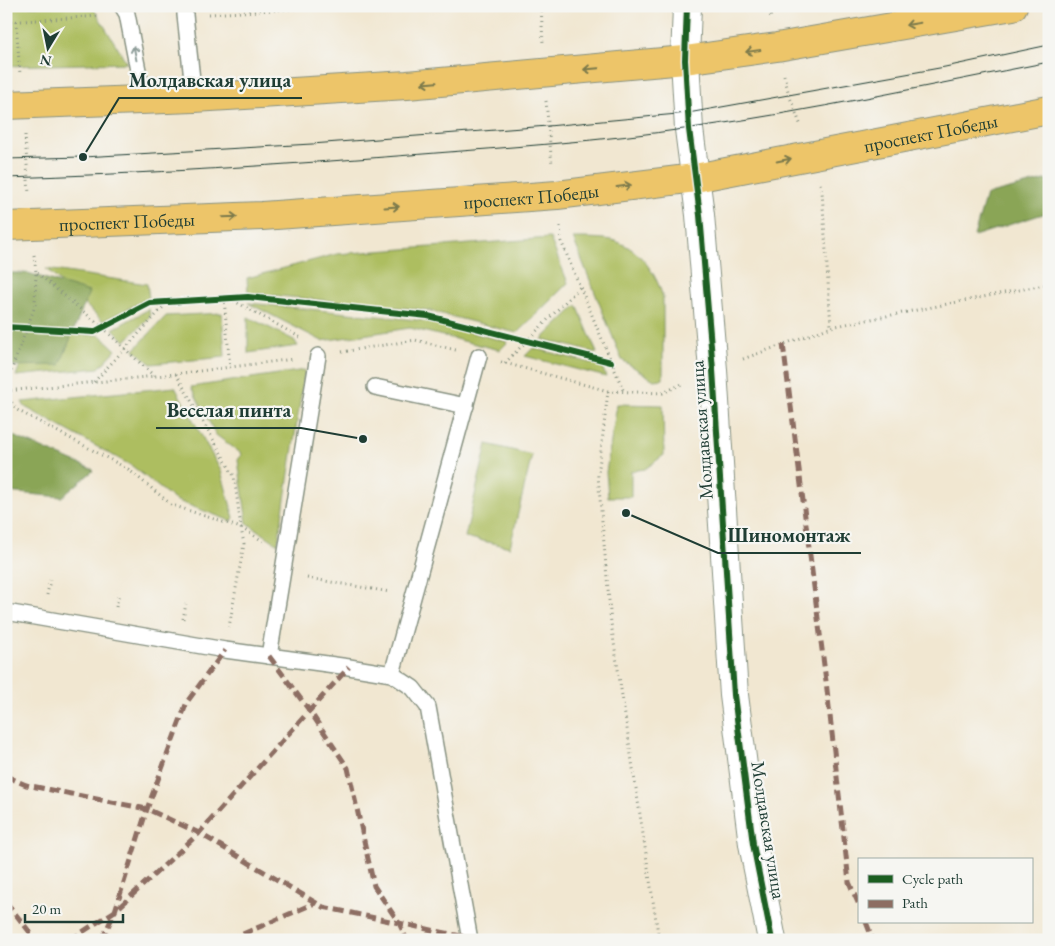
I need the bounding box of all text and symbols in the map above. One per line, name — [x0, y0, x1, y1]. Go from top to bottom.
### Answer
one-way arrow — [905, 19, 921, 29]
north arrow — [22, 22, 72, 72]
one-way arrow — [129, 45, 139, 61]
one-way arrow — [745, 46, 761, 56]
text: N — [38, 51, 53, 71]
callout: Молдавская улица — [119, 63, 302, 98]
one-way arrow — [584, 64, 600, 73]
text: Молдавская улица — [129, 67, 292, 93]
one-way arrow — [422, 78, 438, 88]
street label: проспект Победы — [862, 108, 1000, 158]
one-way arrow — [775, 155, 791, 165]
street label: проспект Победы — [463, 178, 601, 215]
one-way arrow — [615, 181, 631, 191]
one-way arrow — [384, 202, 400, 212]
street label: проспект Победы — [59, 207, 196, 237]
one-way arrow — [222, 212, 238, 221]
street label: Молдавская улица — [684, 359, 719, 500]
callout: Веселая пинта — [156, 393, 301, 428]
text: Веселая пинта — [167, 397, 291, 423]
callout: Шиномонтаж — [718, 518, 861, 553]
text: Шиномонтаж — [727, 522, 851, 548]
street label: Молдавская улица — [745, 759, 792, 901]
legend — [858, 858, 1032, 924]
text: Cycle path — [902, 869, 964, 888]
scale bar — [25, 891, 122, 923]
text: Path — [902, 893, 928, 912]
text: 20 m — [32, 899, 61, 918]

